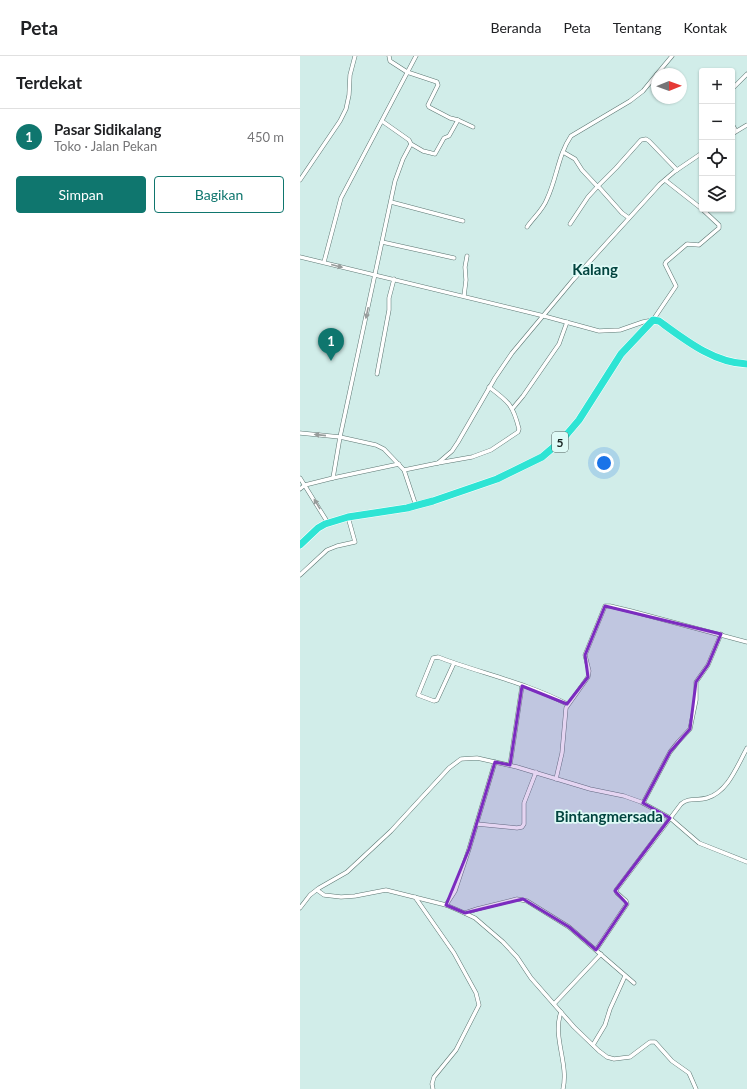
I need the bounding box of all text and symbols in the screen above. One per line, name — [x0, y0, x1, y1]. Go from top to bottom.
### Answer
text: Peta — [20, 16, 58, 39]
text: Beranda — [491, 19, 541, 36]
text: Peta — [563, 19, 591, 36]
text: Tentang — [613, 19, 662, 36]
text: Kontak — [684, 19, 727, 36]
north arrow — [651, 68, 687, 104]
map controls — [699, 68, 735, 212]
button: + — [699, 68, 735, 104]
text: Terdekat — [16, 72, 82, 93]
button: − — [699, 104, 735, 140]
text: Pasar Sidikalang — [54, 120, 161, 138]
text: 1 — [25, 129, 33, 145]
text: 450 m — [247, 129, 284, 145]
text: Toko · Jalan Pekan — [54, 138, 157, 154]
button: locate — [699, 140, 735, 176]
button: Simpan — [16, 176, 146, 213]
button: Bagikan — [154, 176, 284, 213]
button: layers — [699, 176, 735, 212]
district label: Kalang — [572, 260, 618, 278]
one-way arrow — [331, 263, 344, 269]
one-way arrow — [363, 307, 369, 319]
pin: 1 — [318, 328, 344, 361]
one-way arrow — [314, 432, 326, 438]
road number: 5 — [552, 432, 568, 452]
your location — [594, 453, 614, 473]
one-way arrow — [313, 498, 320, 510]
district label: Bintangmersada — [555, 807, 663, 825]

